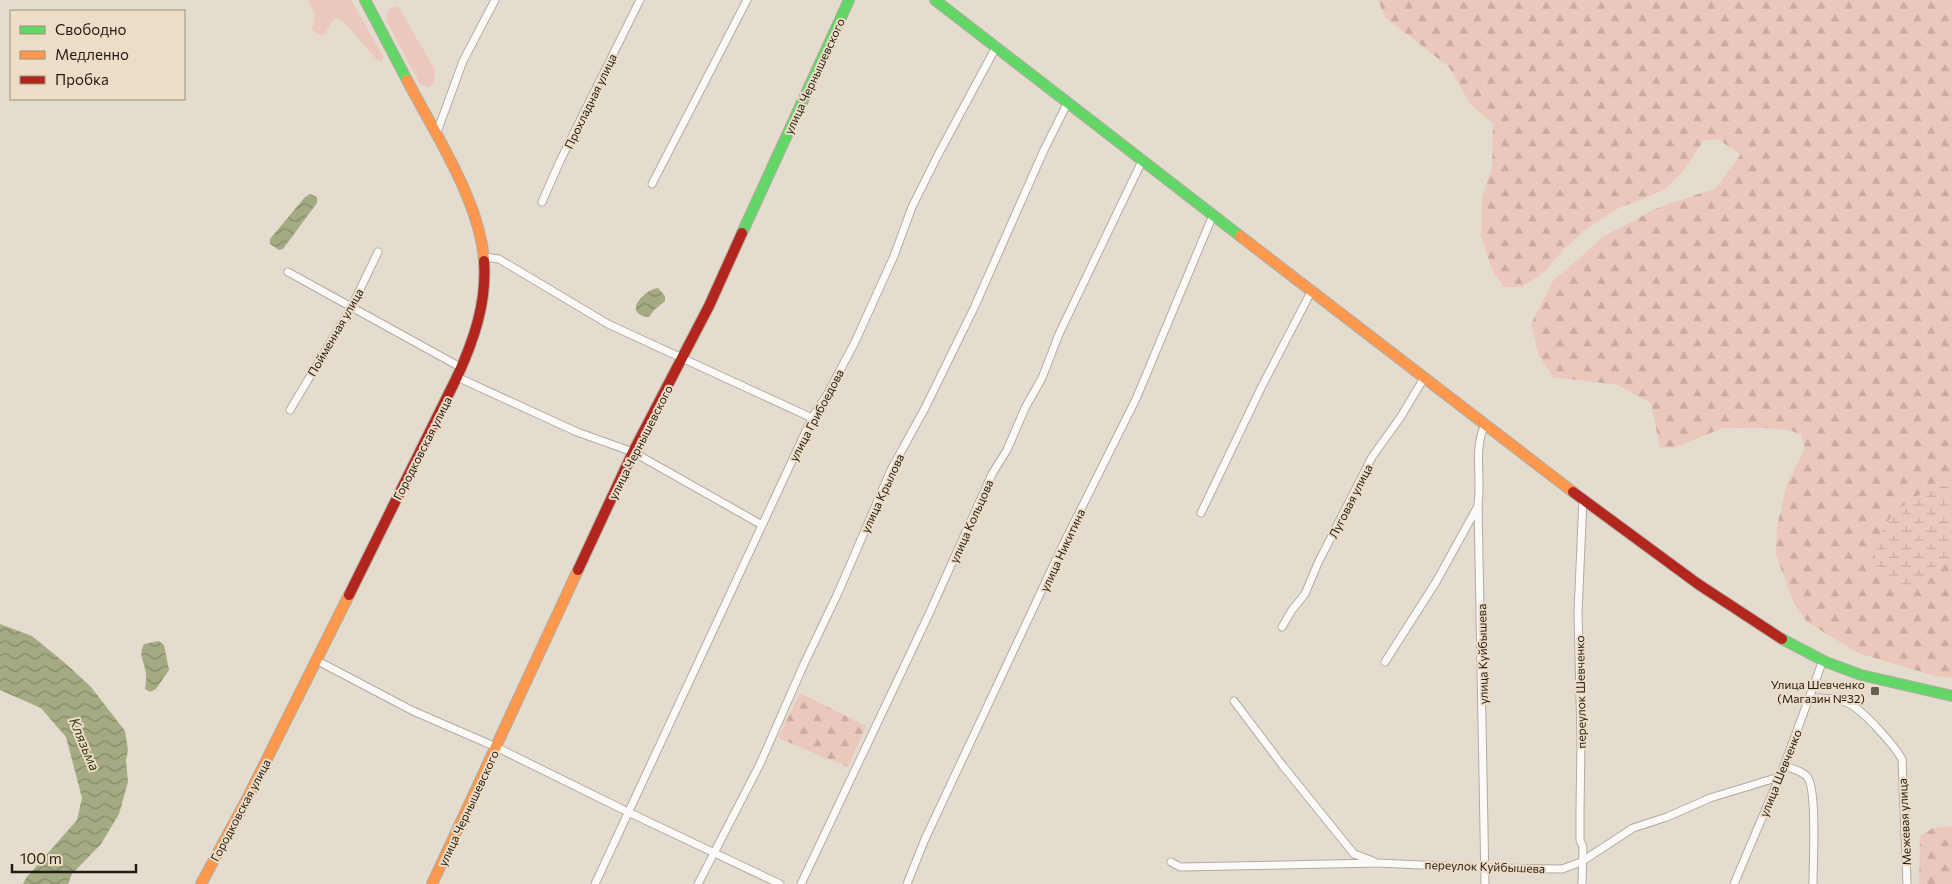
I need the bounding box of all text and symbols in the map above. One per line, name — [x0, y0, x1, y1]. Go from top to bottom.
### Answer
legend — [10, 10, 185, 100]
street label: улица Чернышевского — [781, 16, 847, 136]
text: Свободно — [55, 20, 126, 38]
text: Медленно — [55, 45, 129, 63]
street label: Прохладная улица — [561, 51, 619, 151]
text: Пробка — [55, 70, 109, 88]
street label: Пойменная улица — [304, 286, 366, 378]
street label: улица Грибоедова — [786, 367, 846, 463]
street label: улица Чернышевского — [605, 383, 675, 501]
street label: Городковская улица — [390, 394, 454, 502]
street label: улица Крылова — [858, 451, 906, 535]
street label: Луговая улица — [1325, 461, 1375, 541]
street label: улица Кольцова — [946, 477, 996, 565]
street label: улица Никитина — [1037, 506, 1087, 594]
street label: улица Куйбышева — [1474, 604, 1490, 704]
street label: переулок Шевченко — [1572, 635, 1588, 749]
place label: Улица Шевченко (Магазин №32) — [1771, 677, 1865, 705]
marker: Улица Шевченко (Магазин №32) — [1869, 685, 1881, 697]
water label: Клязьма — [66, 715, 104, 773]
street label: улица Шевченко — [1756, 727, 1804, 819]
street label: улица Чернышевского — [435, 748, 501, 868]
street label: Городковская улица — [207, 756, 273, 864]
street label: Межевая улица — [1895, 778, 1913, 866]
scale bar — [12, 842, 136, 874]
text: 100 m — [20, 849, 62, 867]
street label: переулок Куйбышева — [1424, 857, 1546, 875]

